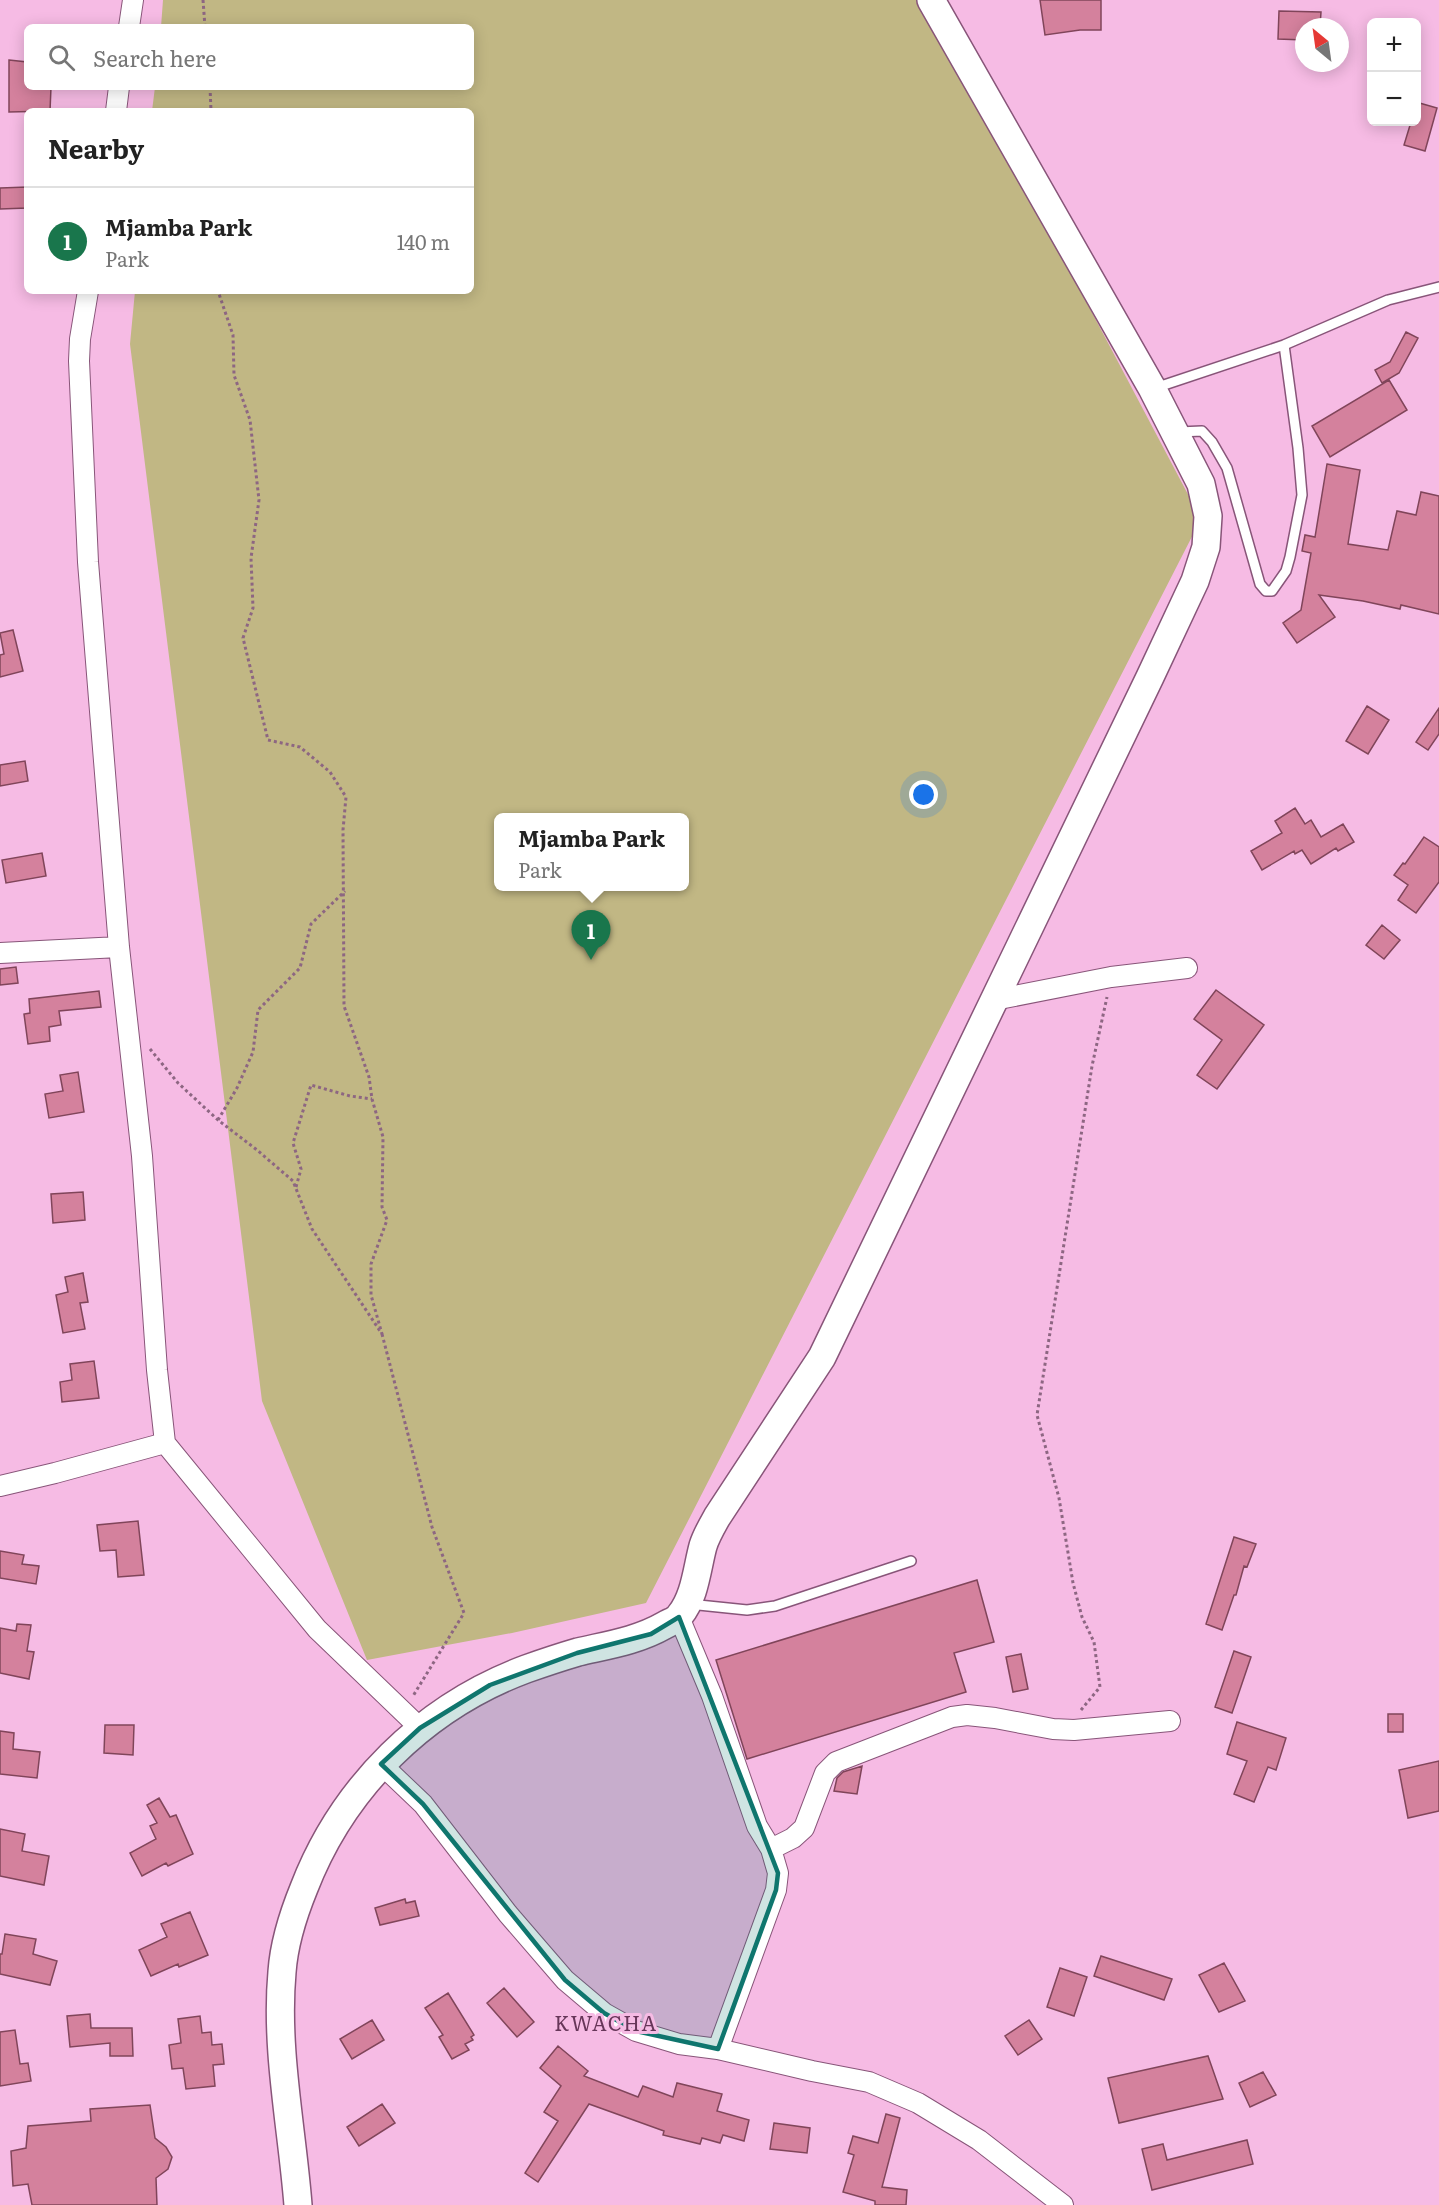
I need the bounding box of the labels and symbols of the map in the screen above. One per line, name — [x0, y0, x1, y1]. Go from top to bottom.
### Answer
north arrow — [1295, 18, 1349, 72]
your location — [909, 780, 938, 809]
pin: 1 — [572, 910, 610, 960]
district label: KWACHA — [554, 2007, 658, 2037]

